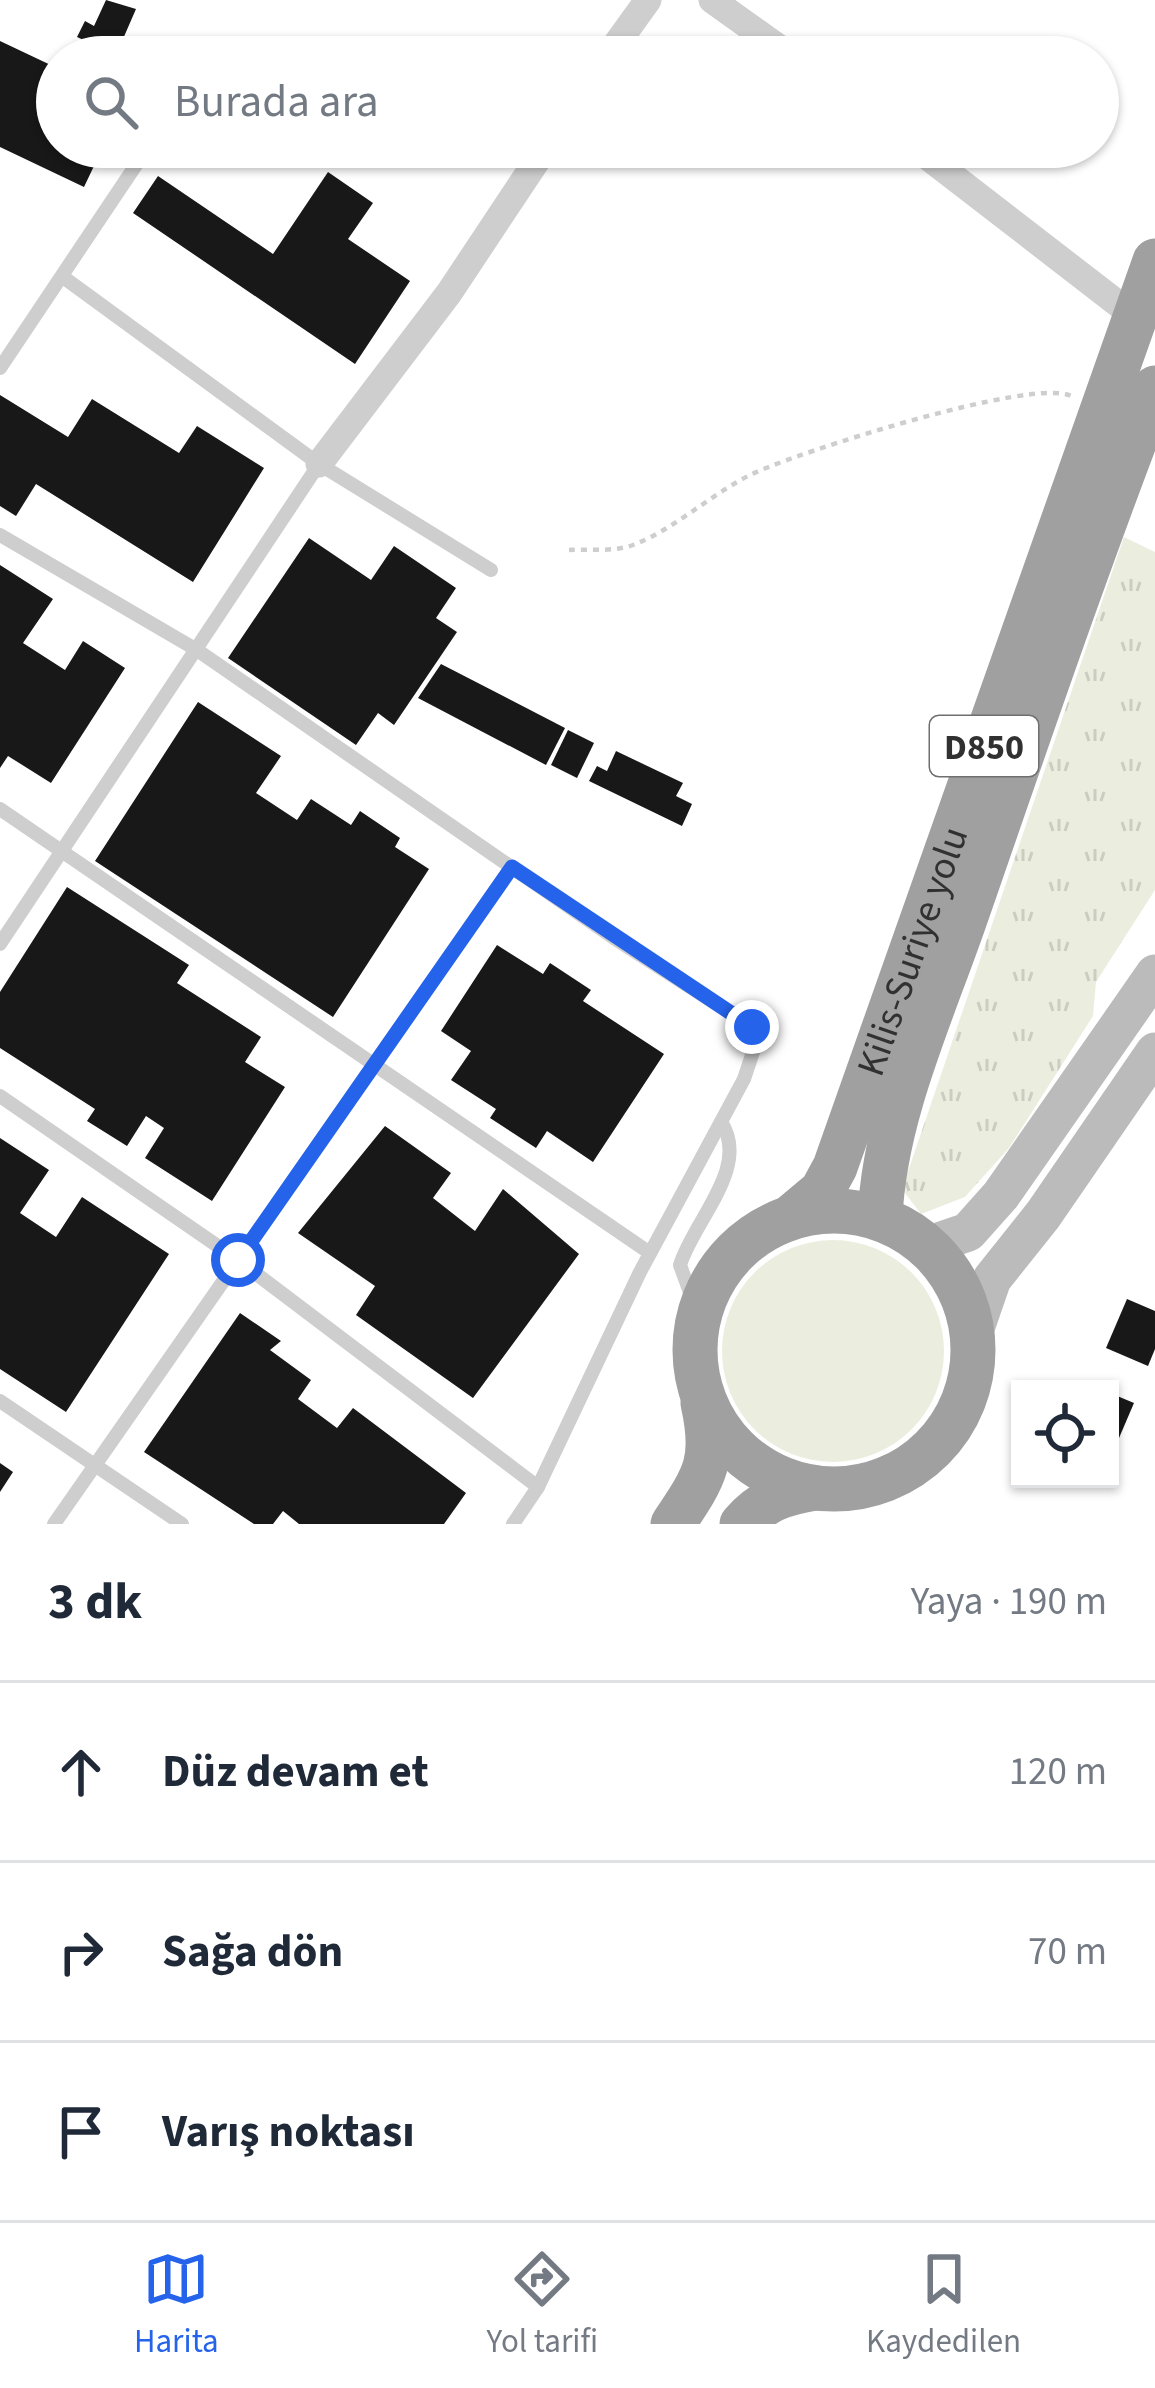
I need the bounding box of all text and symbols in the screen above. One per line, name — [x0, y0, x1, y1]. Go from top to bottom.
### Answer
search box — [36, 36, 1119, 168]
icon: search — [78, 69, 144, 135]
text: Burada ara — [174, 70, 379, 134]
road number: D850 — [930, 716, 1038, 776]
street label: Kilis-Suriye yolu — [843, 819, 983, 1084]
route end — [725, 1000, 779, 1054]
route start — [211, 1233, 265, 1287]
map controls — [1011, 1380, 1119, 1488]
button: locate — [1011, 1380, 1119, 1488]
text: 3 dk — [48, 1566, 142, 1638]
text: Yaya · 190 m — [911, 1574, 1107, 1630]
icon: ahead — [48, 1739, 114, 1805]
text: Düz devam et — [162, 1740, 429, 1804]
text: 120 m — [1009, 1744, 1107, 1800]
icon: right — [48, 1919, 114, 1985]
text: Sağa dön — [162, 1920, 343, 1984]
text: 70 m — [1028, 1924, 1107, 1980]
icon: arrive — [48, 2099, 114, 2165]
text: Varış noktası — [162, 2100, 415, 2164]
tab: Harita — [134, 2246, 219, 2365]
tab: Yol tarifi — [487, 2246, 598, 2365]
tab: Kaydedilen — [866, 2246, 1021, 2365]

